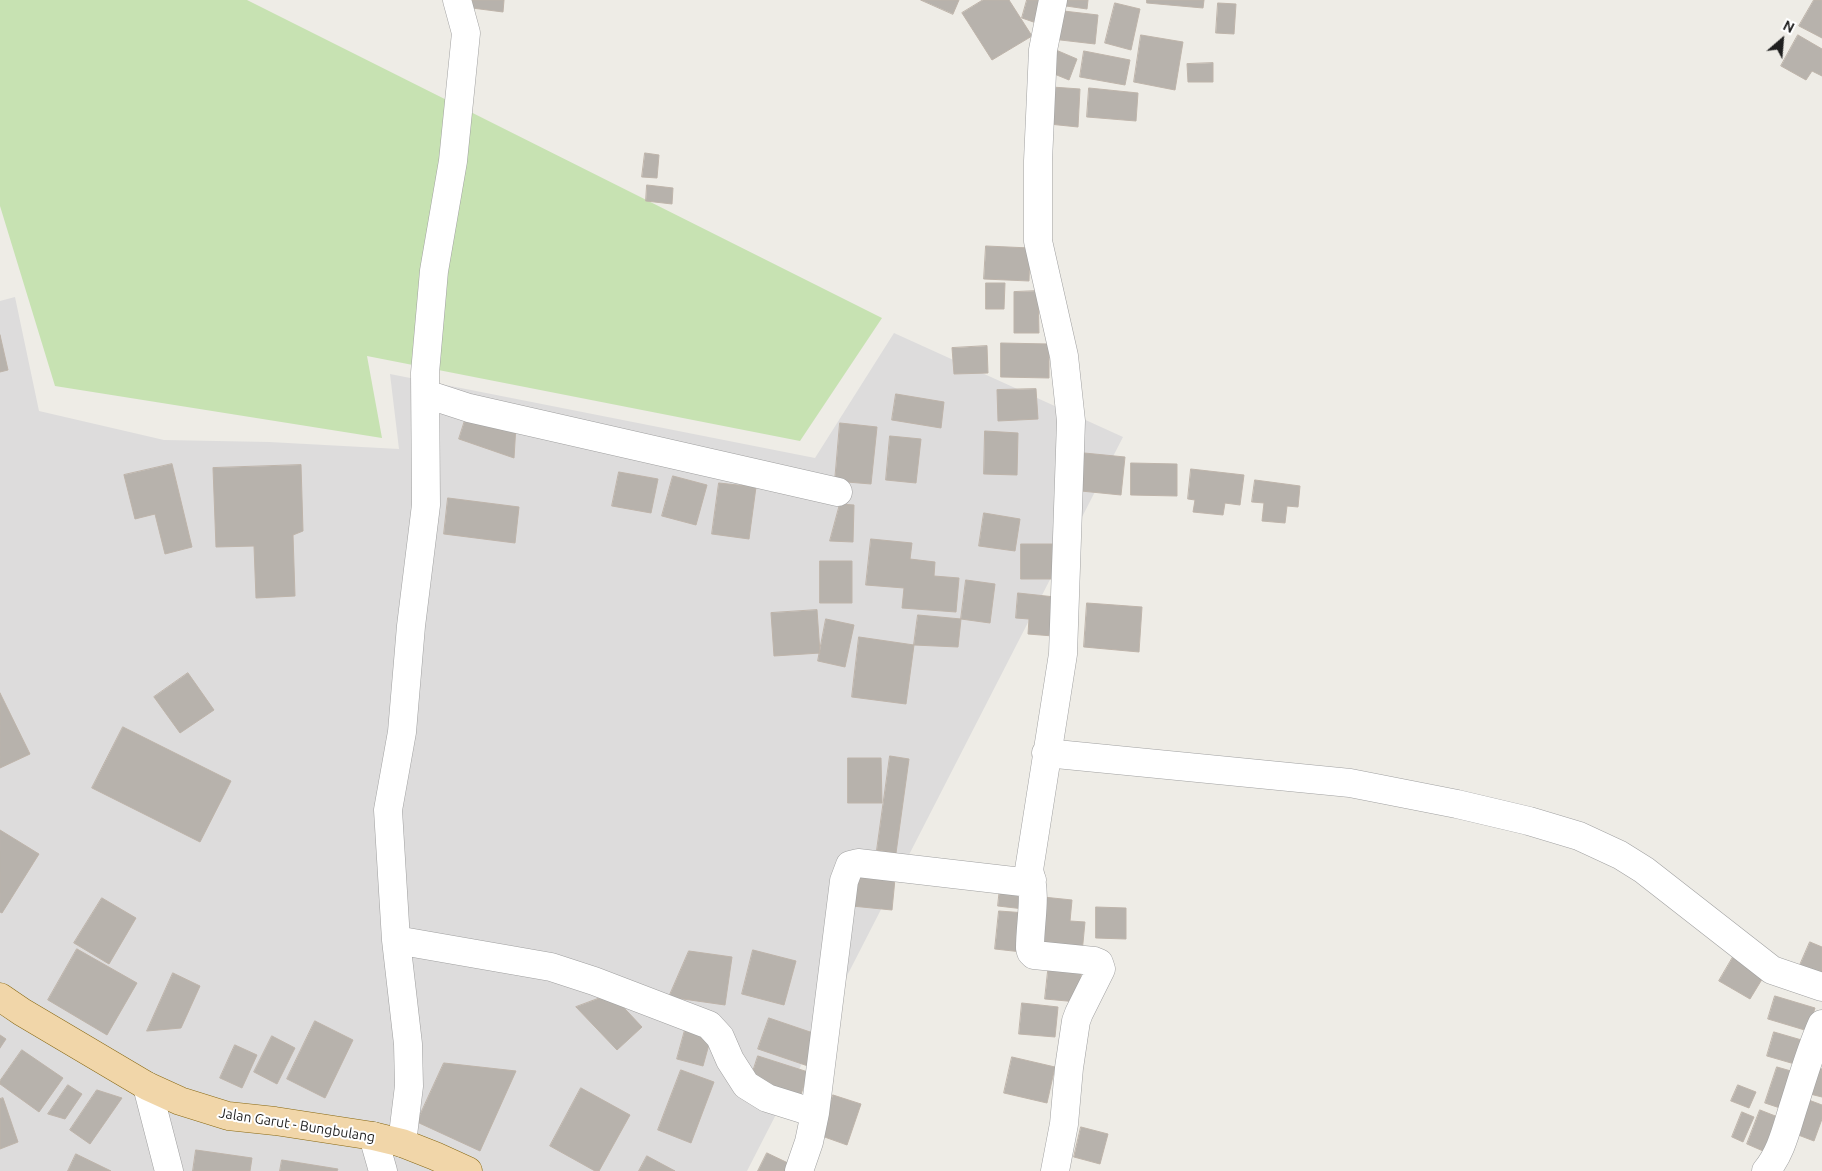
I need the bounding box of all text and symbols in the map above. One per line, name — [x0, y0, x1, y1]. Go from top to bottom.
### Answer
north arrow — [1757, 15, 1807, 65]
text: N — [1781, 17, 1797, 36]
street label: Jalan Garut - Bungbulang — [218, 1104, 376, 1146]

